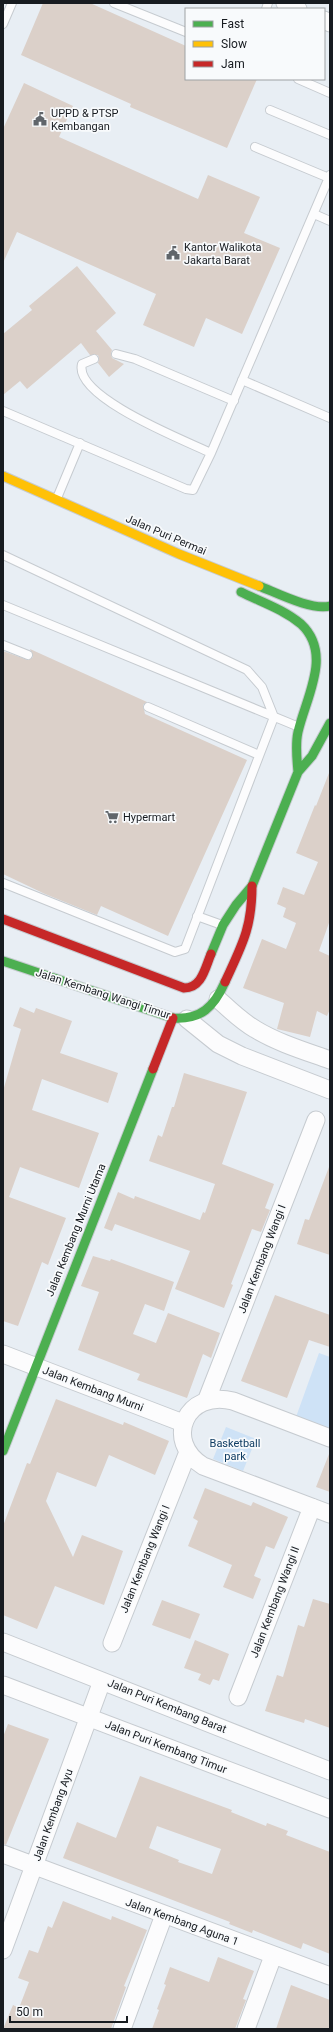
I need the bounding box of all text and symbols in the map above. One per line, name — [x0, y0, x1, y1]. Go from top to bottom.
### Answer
legend — [185, 8, 325, 80]
text: Fast — [221, 17, 244, 31]
text: Slow — [221, 37, 247, 51]
text: Jam — [221, 57, 245, 71]
place label: UPPD & PTSP Kembangan — [51, 107, 118, 133]
public building icon: UPPD & PTSP Kembangan — [32, 111, 48, 127]
place label: Kantor Walikota Jakarta Barat — [184, 241, 262, 267]
public building icon: Kantor Walikota Jakarta Barat — [165, 245, 181, 261]
street label: Jalan Puri Permai — [124, 512, 208, 558]
supermarket icon: Hypermart — [104, 809, 120, 825]
place label: Hypermart — [123, 811, 175, 824]
street label: Jalan Kembang Wangi Timur — [34, 966, 172, 1022]
street label: Jalan Kembang Murni Utama — [43, 1162, 109, 1298]
street label: Jalan Kembang Wangi I — [235, 1203, 289, 1315]
street label: Jalan Kembang Murni — [41, 1364, 145, 1414]
park label: Basketball park — [210, 1437, 260, 1463]
street label: Jalan Kembang Wangi I — [117, 1503, 173, 1615]
street label: Jalan Kembang Wangi II — [248, 1545, 302, 1659]
street label: Jalan Puri Kembang Barat — [106, 1676, 229, 1736]
street label: Jalan Puri Kembang Timur — [103, 1718, 229, 1776]
street label: Jalan Kembang Ayu — [30, 1767, 76, 1863]
street label: Jalan Kembang Aguna 1 — [124, 1895, 240, 1949]
scale bar — [10, 1998, 127, 2024]
text: 50 m — [16, 2005, 43, 2019]

